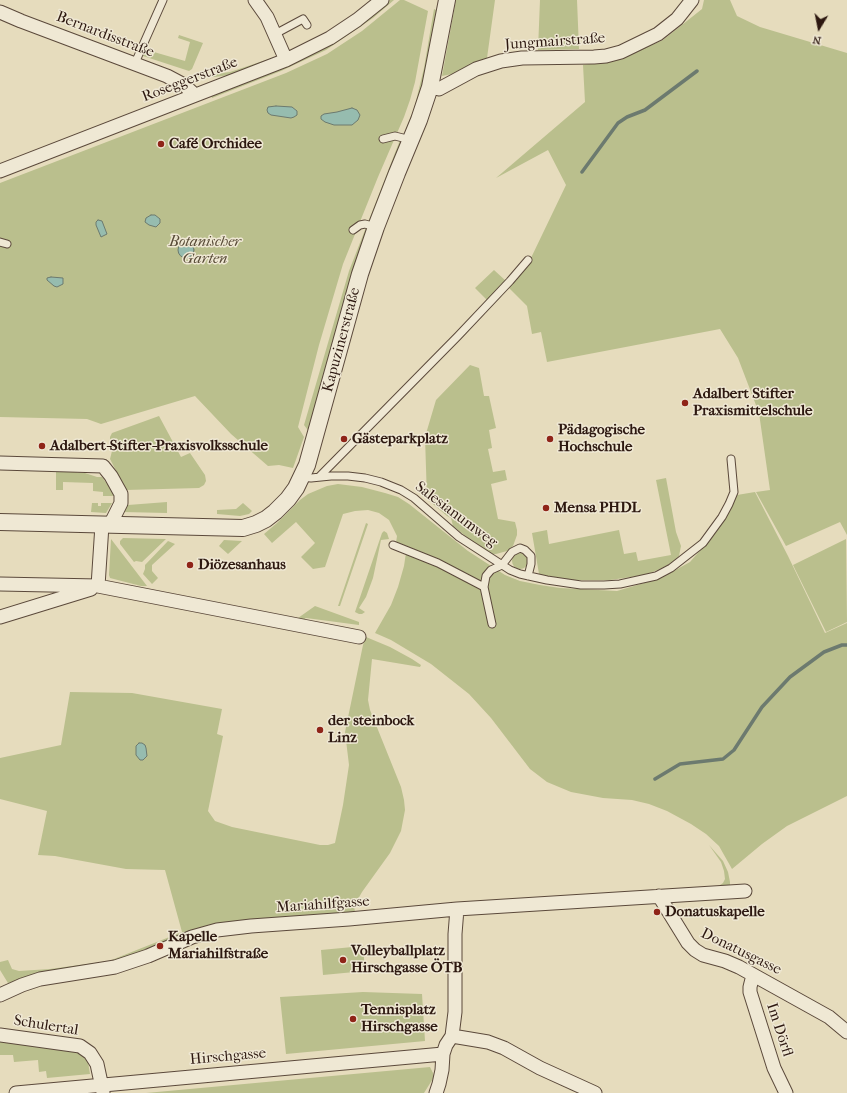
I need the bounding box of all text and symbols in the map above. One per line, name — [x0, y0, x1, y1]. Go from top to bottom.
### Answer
street label: Bernardisstraße — [54, 8, 156, 62]
north arrow — [799, 8, 839, 48]
street label: Jungmairstraße — [504, 30, 606, 54]
text: N — [812, 33, 822, 47]
street label: Roseggerstraße — [140, 54, 240, 106]
place label: Café Orchidee — [169, 135, 262, 153]
marker: Café Orchidee — [156, 139, 166, 149]
park label: Botanischer Garten — [169, 233, 241, 268]
street label: Kapuzinerstraße — [319, 286, 365, 394]
place label: Adalbert Stifter Praxismittelschule — [693, 385, 812, 420]
marker: Adalbert Stifter Praxismittelschule — [680, 398, 690, 408]
place label: Pädagogische Hochschule — [558, 421, 645, 456]
place label: Gästeparkplatz — [352, 430, 448, 448]
marker: Gästeparkplatz — [339, 434, 349, 444]
marker: Pädagogische Hochschule — [545, 434, 555, 444]
place label: Adalbert-Stifter-Praxisvolksschule — [50, 437, 268, 455]
marker: Adalbert-Stifter-Praxisvolksschule — [37, 441, 47, 451]
street label: Salesianumweg — [411, 478, 501, 552]
place label: Mensa PHDL — [554, 499, 640, 517]
marker: Mensa PHDL — [541, 503, 551, 513]
place label: Diözesanhaus — [198, 556, 286, 574]
marker: Diözesanhaus — [185, 560, 195, 570]
place label: der steinbock Linz — [328, 712, 414, 747]
marker: der steinbock Linz — [315, 725, 325, 735]
street label: Mariahilfgasse — [276, 893, 370, 917]
place label: Donatuskapelle — [665, 903, 765, 921]
marker: Donatuskapelle — [652, 907, 662, 917]
street label: Donatusgasse — [698, 925, 784, 979]
place label: Kapelle Mariahilfstraße — [168, 928, 268, 963]
marker: Kapelle Mariahilfstraße — [155, 941, 165, 951]
place label: Volleyballplatz Hirschgasse ÖTB — [351, 942, 463, 977]
marker: Volleyballplatz Hirschgasse ÖTB — [338, 955, 348, 965]
place label: Tennisplatz Hirschgasse — [361, 1001, 438, 1036]
street label: Im Dörfl — [762, 1001, 796, 1059]
street label: Schulertal — [12, 1012, 80, 1040]
marker: Tennisplatz Hirschgasse — [348, 1014, 358, 1024]
street label: Hirschgasse — [189, 1045, 267, 1069]

